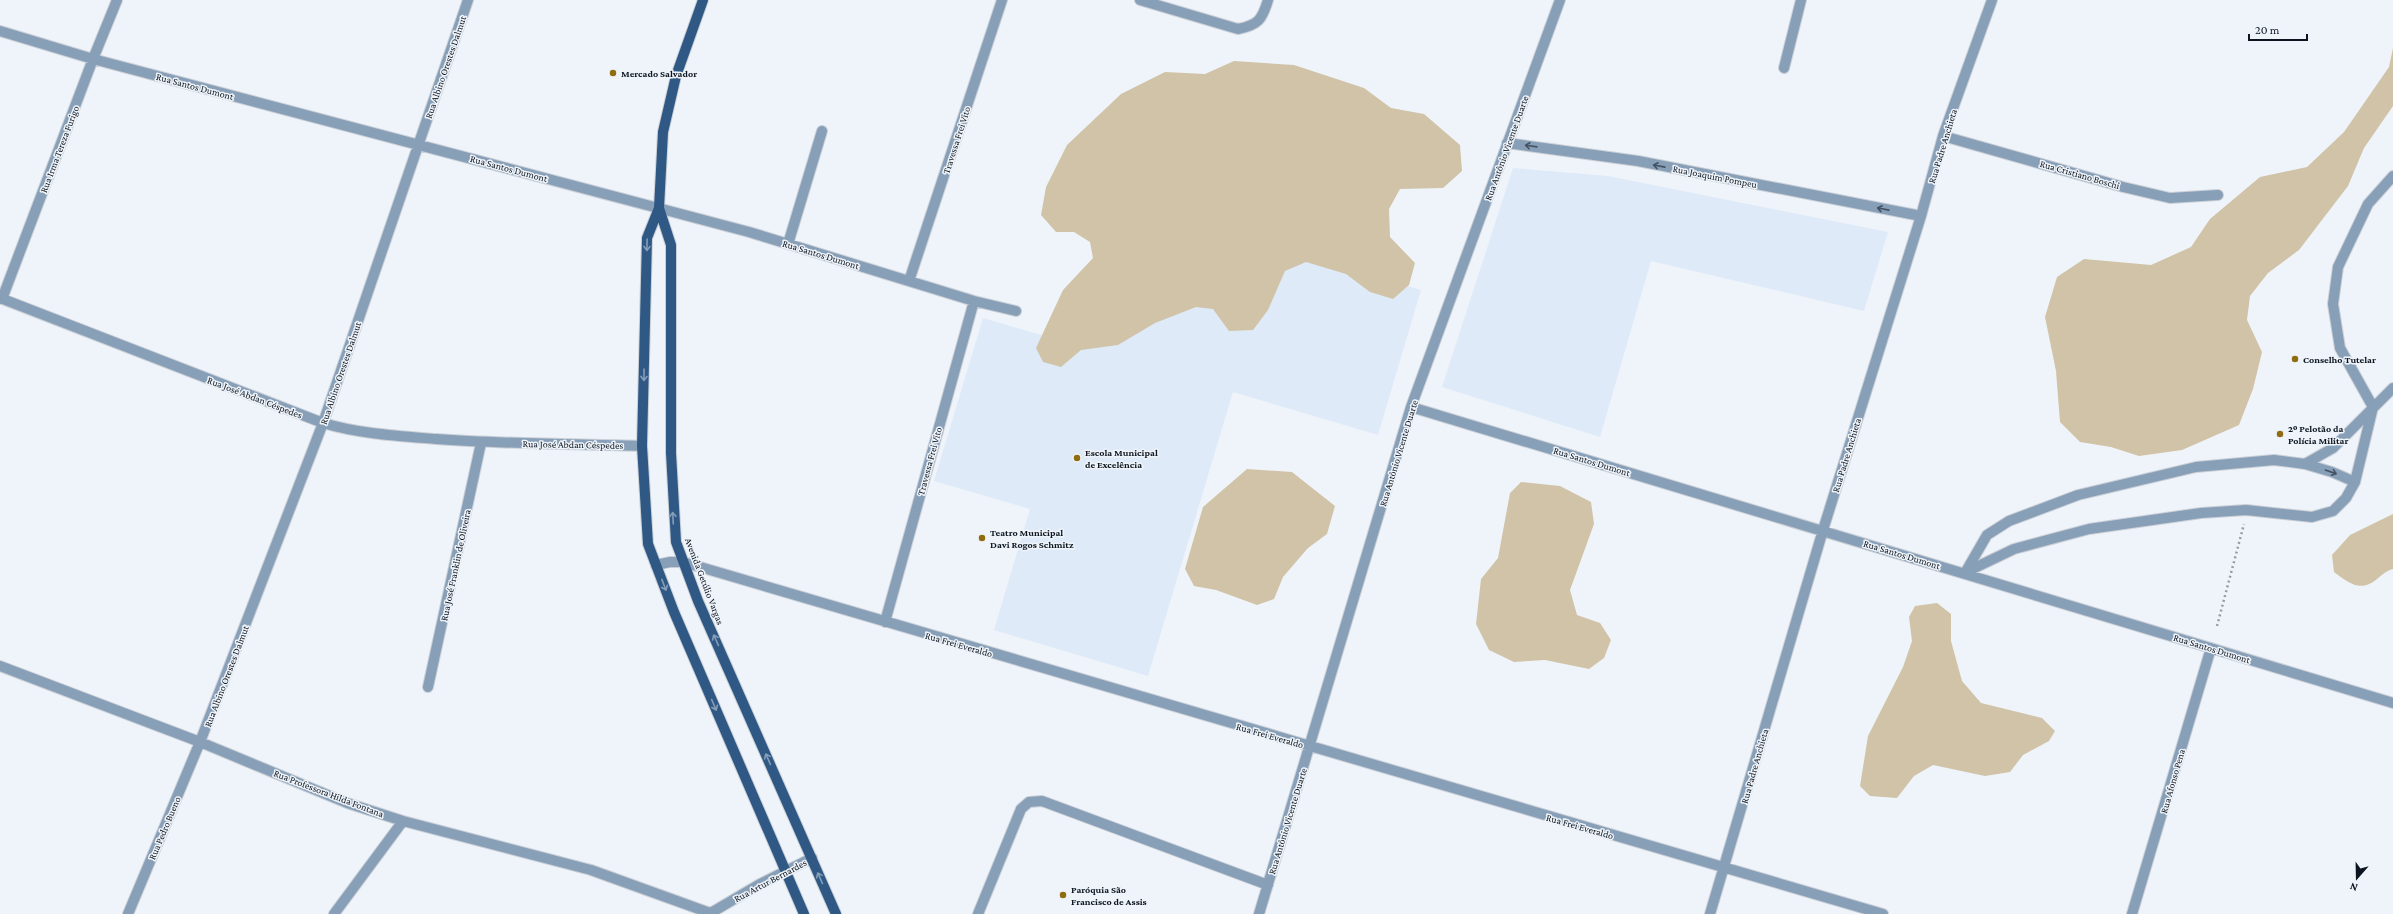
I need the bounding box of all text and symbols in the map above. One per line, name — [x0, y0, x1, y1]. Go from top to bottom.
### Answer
street label: Rua Albino Orestes Dalmut — [423, 14, 468, 120]
scale bar — [2249, 16, 2307, 42]
text: 20 m — [2255, 23, 2280, 37]
marker: Mercado Salvador — [608, 68, 618, 78]
place label: Mercado Salvador — [621, 68, 697, 79]
street label: Rua Santos Dumont — [155, 71, 235, 102]
street label: Rua Antônio Vicente Duarte — [1482, 94, 1531, 202]
street label: Rua Irma Tereza Furigo — [38, 104, 81, 194]
street label: Travessa Frei Vito — [940, 105, 973, 175]
street label: Rua Padre Anchieta — [1926, 107, 1959, 185]
one-way arrow — [1525, 142, 1538, 150]
street label: Rua Santos Dumont — [469, 153, 549, 184]
street label: Rua Cristiano Boschi — [2039, 158, 2121, 191]
one-way arrow — [1653, 161, 1666, 169]
street label: Rua Joaquim Pompeu — [1672, 163, 1759, 190]
one-way arrow — [1877, 204, 1890, 212]
one-way arrow — [643, 238, 650, 251]
street label: Rua Santos Dumont — [781, 238, 861, 272]
street label: Rua Albino Orestes Dalmut — [318, 320, 363, 426]
marker: Conselho Tutelar — [2290, 354, 2300, 364]
place label: Conselho Tutelar — [2303, 354, 2376, 365]
one-way arrow — [640, 368, 648, 381]
street label: Rua José Abdan Céspedes — [206, 374, 304, 421]
street label: Rua Antônio Vicente Duarte — [1377, 398, 1420, 508]
street label: Rua Padre Anchieta — [1830, 416, 1863, 494]
place label: 2º Pelotão da Polícia Militar — [2288, 423, 2348, 446]
street label: Travessa Frei Vito — [915, 426, 944, 496]
marker: 2º Pelotão da Polícia Militar — [2275, 429, 2285, 439]
street label: Rua José Abdan Céspedes — [523, 438, 623, 451]
street label: Rua Santos Dumont — [1552, 445, 1632, 479]
place label: Escola Municipal de Excelência — [1085, 447, 1158, 470]
marker: Escola Municipal de Excelência — [1072, 453, 1082, 463]
one-way arrow — [2324, 468, 2336, 476]
street label: Rua José Franklin de Oliveira — [438, 508, 473, 622]
one-way arrow — [670, 512, 677, 525]
place label: Teatro Municipal Davi Rogos Schmitz — [990, 527, 1074, 550]
marker: Teatro Municipal Davi Rogos Schmitz — [977, 533, 987, 543]
street label: Avenida Getúlio Vargas — [683, 536, 726, 626]
street label: Rua Santos Dumont — [1862, 538, 1942, 572]
one-way arrow — [661, 579, 669, 591]
street label: Rua Albino Orestes Dalmut — [202, 623, 251, 729]
street label: Rua Frei Everaldo — [924, 630, 994, 659]
street label: Rua Santos Dumont — [2172, 632, 2252, 666]
one-way arrow — [712, 635, 719, 647]
one-way arrow — [711, 699, 719, 711]
street label: Rua Frei Everaldo — [1235, 721, 1305, 750]
street label: Rua Padre Anchieta — [1739, 727, 1770, 805]
street label: Rua Afonso Pena — [2158, 747, 2187, 814]
one-way arrow — [764, 754, 771, 766]
street label: Rua Antônio Vicente Duarte — [1266, 766, 1309, 876]
street label: Rua Professora Hilda Fontana — [272, 767, 386, 820]
street label: Rua Pedro Bueno — [146, 795, 183, 861]
street label: Rua Frei Everaldo — [1545, 812, 1615, 841]
street label: Rua Artur Bernardes — [732, 857, 809, 904]
north arrow — [2337, 858, 2377, 898]
one-way arrow — [816, 873, 824, 885]
text: N — [2348, 880, 2359, 894]
place label: Paróquia São Francisco de Assis — [1071, 884, 1147, 907]
marker: Paróquia São Francisco de Assis — [1058, 890, 1068, 900]

